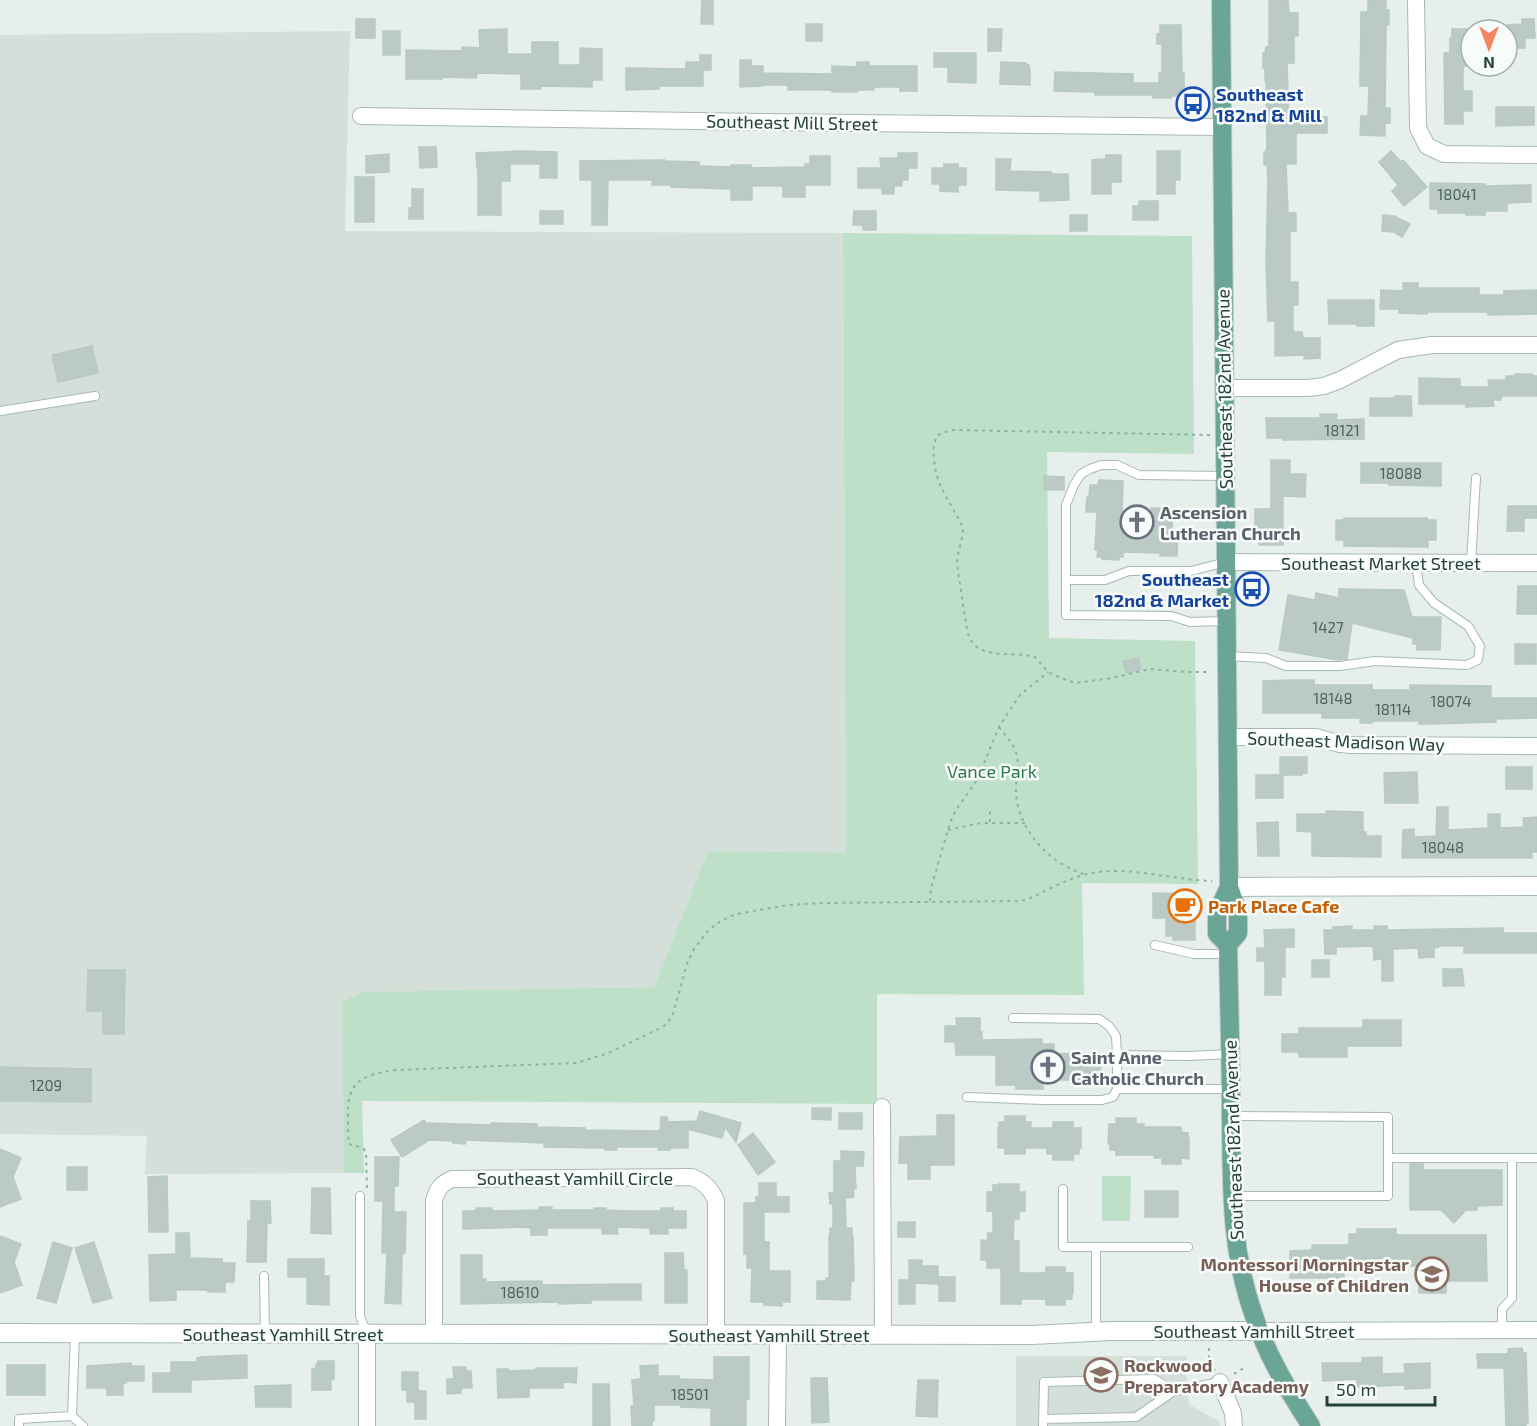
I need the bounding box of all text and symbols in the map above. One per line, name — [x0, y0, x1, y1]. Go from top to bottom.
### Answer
north arrow — [1459, 18, 1519, 78]
text: N — [1483, 54, 1495, 73]
place label: Southeast 182nd & Mill — [1216, 83, 1322, 126]
bus stop icon: Southeast 182nd & Mill — [1175, 86, 1211, 122]
street label: Southeast Mill Street — [706, 110, 878, 135]
house number: 18041 — [1437, 185, 1477, 203]
street label: Southeast 182nd Avenue — [1211, 289, 1237, 489]
house number: 18121 — [1324, 421, 1360, 439]
house number: 18088 — [1380, 464, 1422, 482]
place label: Ascension Lutheran Church — [1160, 501, 1301, 544]
church icon: Ascension Lutheran Church — [1119, 504, 1155, 540]
street label: Southeast Market Street — [1281, 552, 1481, 574]
place label: Southeast 182nd & Market — [1095, 568, 1230, 611]
bus stop icon: Southeast 182nd & Market — [1234, 571, 1270, 607]
house number: 1427 — [1312, 618, 1344, 636]
house number: 18148 — [1313, 689, 1353, 707]
house number: 18074 — [1430, 692, 1472, 710]
house number: 18114 — [1375, 700, 1411, 718]
street label: Southeast Madison Way — [1247, 727, 1446, 755]
park label: Vance Park — [947, 760, 1037, 782]
house number: 18048 — [1422, 838, 1464, 856]
cafe icon: Park Place Cafe — [1167, 888, 1203, 924]
place label: Park Place Cafe — [1208, 895, 1339, 917]
street label: Southeast 182nd Avenue — [1219, 1040, 1247, 1240]
place label: Saint Anne Catholic Church — [1071, 1046, 1204, 1089]
church icon: Saint Anne Catholic Church — [1030, 1049, 1066, 1085]
house number: 1209 — [30, 1076, 62, 1094]
street label: Southeast Yamhill Circle — [477, 1167, 673, 1189]
place label: Montessori Morningstar House of Children — [1201, 1253, 1409, 1296]
school or university icon: Montessori Morningstar House of Children — [1414, 1256, 1450, 1292]
house number: 18610 — [501, 1283, 539, 1301]
street label: Southeast Yamhill Street — [1153, 1320, 1355, 1342]
street label: Southeast Yamhill Street — [182, 1323, 384, 1345]
street label: Southeast Yamhill Street — [668, 1324, 870, 1346]
place label: Rockwood Preparatory Academy — [1124, 1354, 1310, 1397]
school or university icon: Rockwood Preparatory Academy — [1083, 1357, 1119, 1393]
scale bar — [1327, 1369, 1435, 1407]
text: 50 m — [1336, 1378, 1376, 1400]
house number: 18501 — [671, 1385, 709, 1403]

